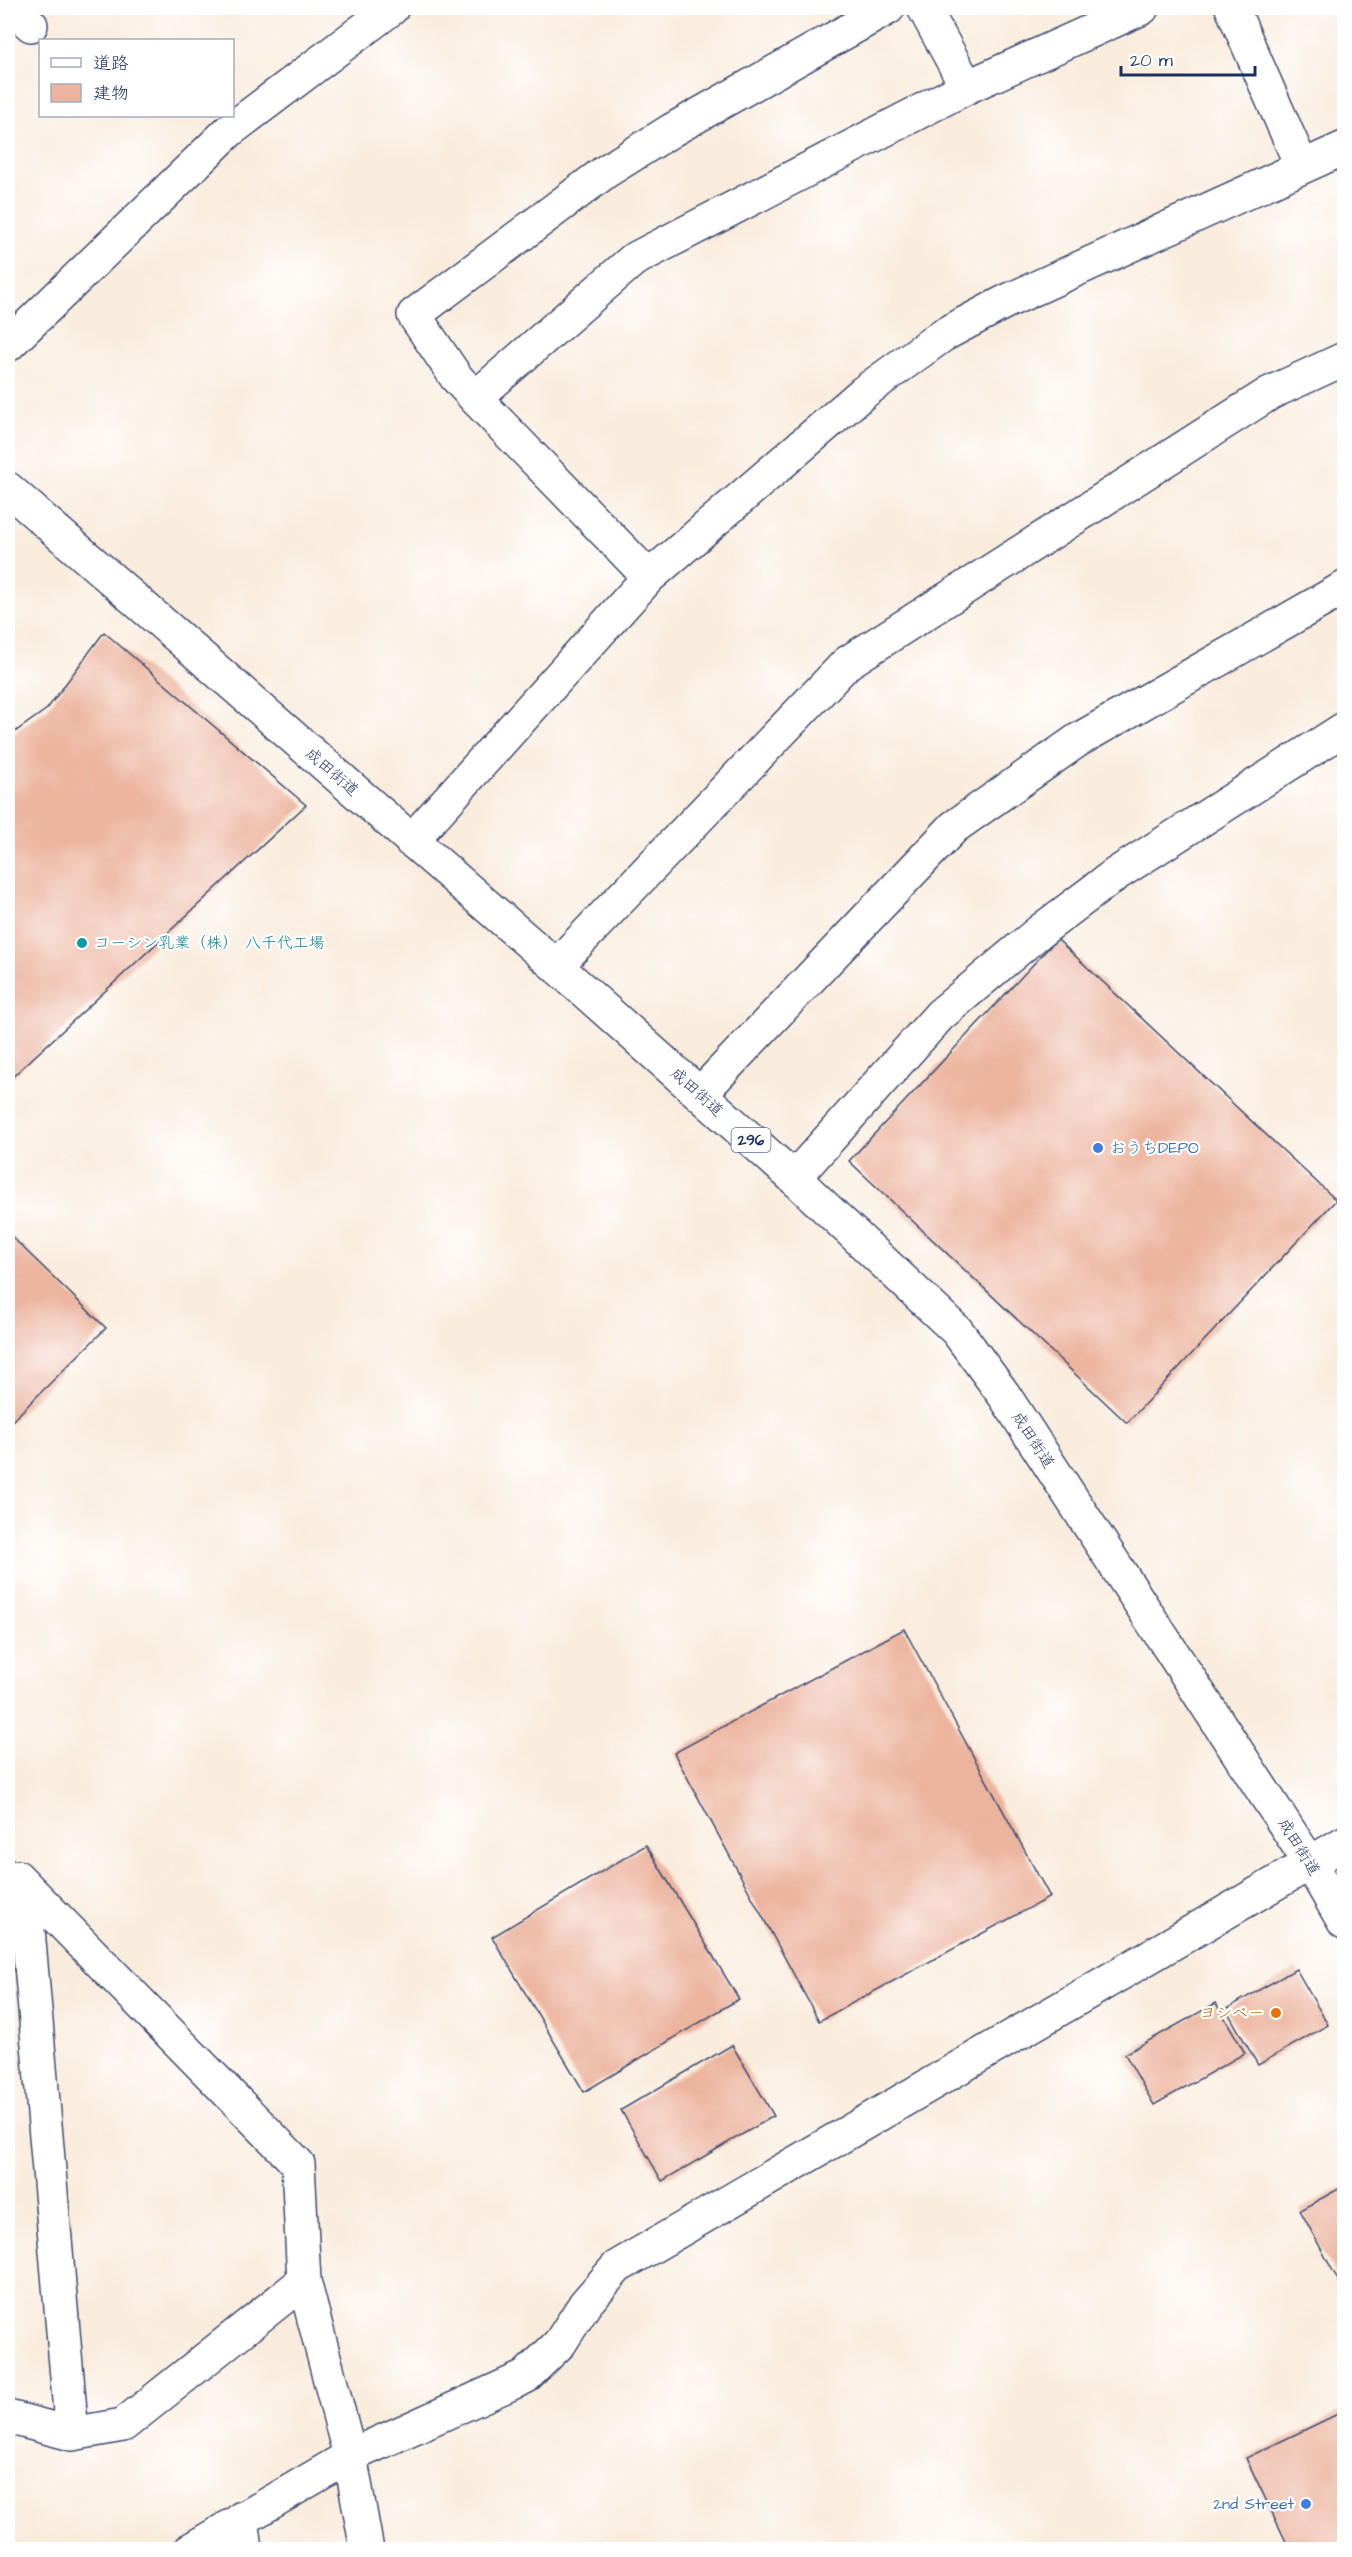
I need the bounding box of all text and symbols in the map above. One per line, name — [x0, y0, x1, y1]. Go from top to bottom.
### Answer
legend — [39, 39, 234, 117]
scale bar — [1121, 39, 1254, 77]
text: 20 m — [1130, 48, 1173, 73]
text: 道路 — [93, 51, 129, 76]
text: 建物 — [93, 81, 129, 106]
street label: 成田街道 — [301, 743, 363, 801]
place label: コーシン乳業（株） 八千代工場 — [94, 932, 325, 954]
marker: コーシン乳業（株） 八千代工場 — [75, 936, 89, 950]
street label: 成田街道 — [666, 1062, 728, 1122]
road number: 296 — [732, 1128, 771, 1152]
place label: おうちDEPO — [1110, 1137, 1199, 1159]
marker: おうちDEPO — [1091, 1141, 1105, 1155]
street label: 成田街道 — [1006, 1407, 1060, 1473]
street label: 成田街道 — [1273, 1814, 1325, 1880]
place label: ヨシベー — [1200, 2002, 1264, 2024]
marker: ヨシベー — [1269, 2006, 1283, 2020]
place label: 2nd Street — [1213, 2493, 1295, 2515]
marker: 2nd Street — [1299, 2497, 1313, 2511]

